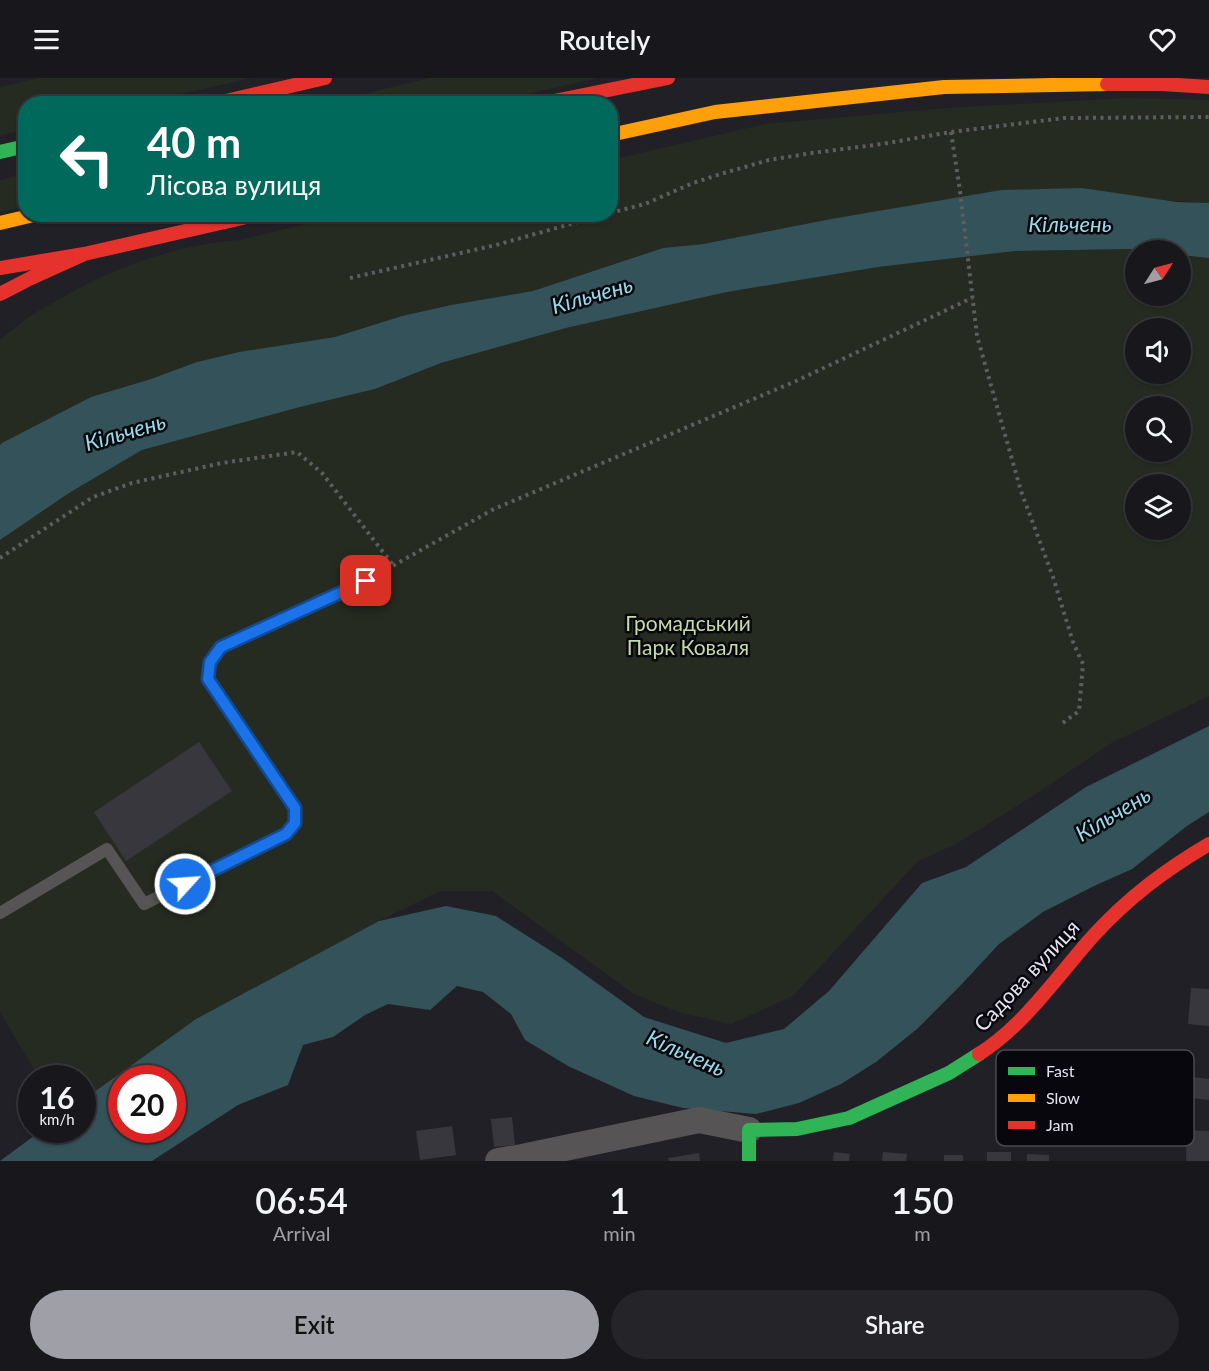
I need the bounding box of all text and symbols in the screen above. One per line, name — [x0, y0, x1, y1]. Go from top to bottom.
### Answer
icon: menu — [30, 23, 63, 56]
text: Routely — [559, 23, 650, 56]
icon: heart — [1146, 23, 1179, 56]
text: 40 m — [147, 117, 241, 167]
icon: left — [48, 120, 126, 198]
text: Лісова вулиця — [147, 168, 321, 201]
water label: Кільчень — [1028, 210, 1112, 237]
north arrow — [1125, 240, 1191, 306]
map controls — [1125, 240, 1191, 540]
water label: Кільчень — [548, 270, 636, 319]
button: sound — [1125, 318, 1191, 384]
button: search — [1125, 396, 1191, 462]
water label: Кільчень — [81, 407, 169, 456]
button: layers — [1125, 474, 1191, 540]
pin — [340, 555, 391, 606]
icon: arrive — [349, 564, 382, 597]
park label: Громадський Парк Коваля — [625, 610, 751, 659]
water label: Кільчень — [1070, 781, 1155, 847]
position arrow — [153, 852, 217, 916]
street label: Садова вулиця — [968, 914, 1084, 1036]
water label: Кільчень — [643, 1023, 730, 1082]
legend — [996, 1050, 1194, 1146]
text: Fast — [1046, 1061, 1075, 1080]
speed limit sign: 20 — [108, 1065, 186, 1143]
text: 16 — [40, 1079, 74, 1115]
text: Slow — [1046, 1088, 1080, 1107]
text: km/h — [39, 1110, 75, 1128]
text: Jam — [1046, 1115, 1074, 1134]
text: 06:54 — [255, 1178, 348, 1222]
text: 1 — [609, 1178, 630, 1222]
text: 150 — [891, 1178, 954, 1222]
text: Arrival — [273, 1221, 330, 1245]
text: min — [603, 1221, 636, 1245]
text: m — [914, 1221, 931, 1245]
button: Exit — [30, 1290, 599, 1359]
button: Share — [611, 1290, 1179, 1359]

